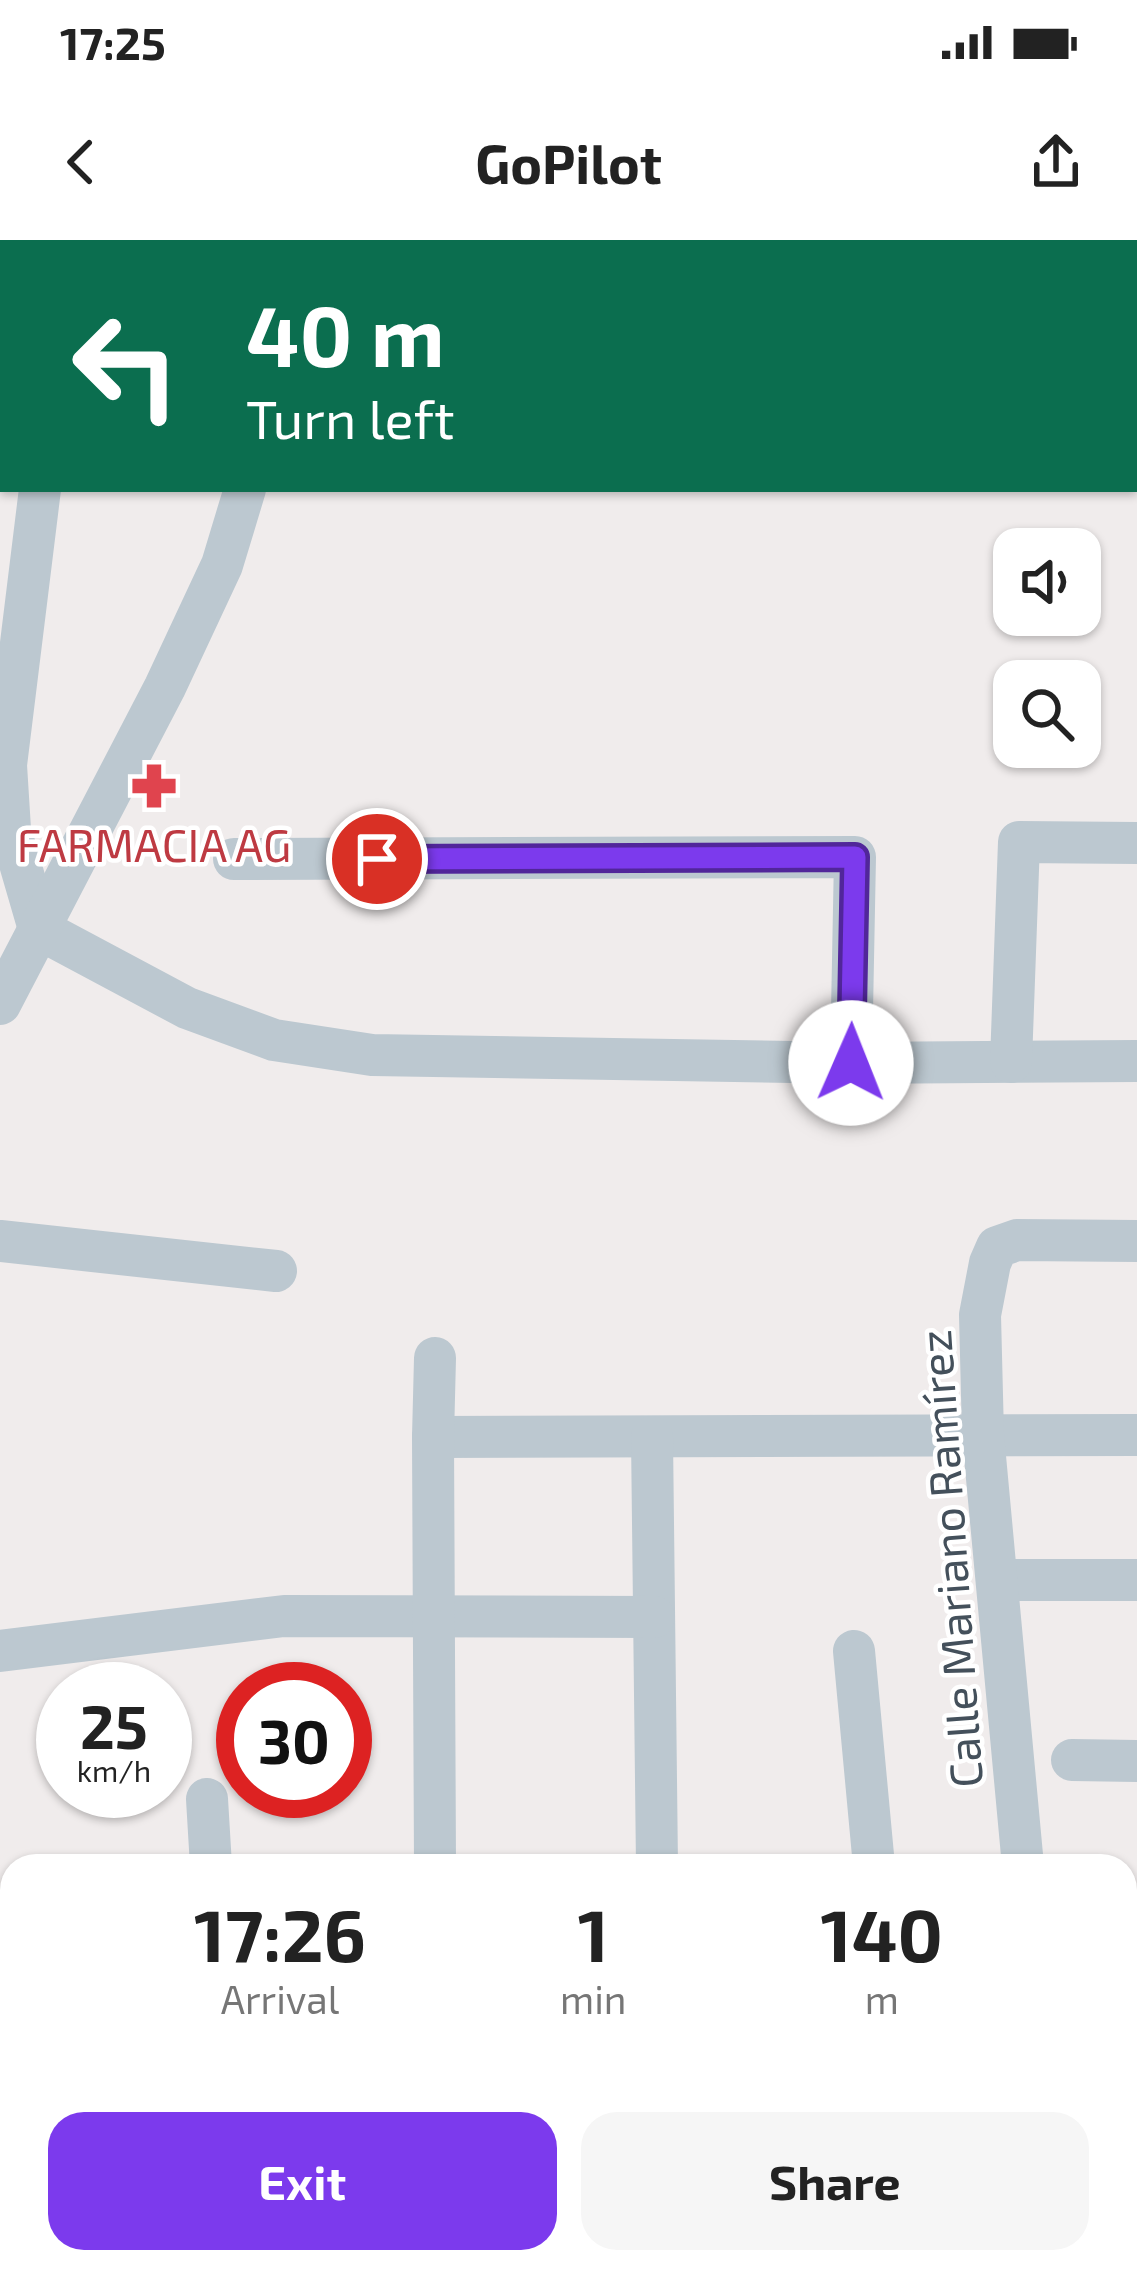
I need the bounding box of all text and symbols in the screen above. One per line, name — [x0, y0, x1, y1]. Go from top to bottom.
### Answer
text: 17:25 — [60, 15, 166, 69]
icon: back — [48, 129, 114, 195]
icon: share — [1023, 129, 1089, 195]
text: GoPilot — [475, 130, 662, 195]
text: 40 m — [246, 283, 445, 384]
icon: left — [48, 288, 204, 444]
text: Turn left — [246, 385, 455, 450]
map controls — [993, 528, 1101, 768]
button: sound — [993, 528, 1101, 636]
button: search — [993, 660, 1101, 768]
pharmacy icon: FARMACIA AG — [129, 761, 179, 811]
pin — [326, 808, 428, 910]
place label: FARMACIA AG — [17, 817, 291, 871]
icon: arrive — [344, 826, 410, 892]
position arrow — [788, 1000, 914, 1126]
street label: Calle Mariano Ramírez — [906, 1328, 992, 1790]
speed limit sign: 30 — [216, 1662, 372, 1818]
text: 25 — [80, 1689, 148, 1761]
text: km/h — [77, 1752, 151, 1788]
text: 17:26 — [194, 1890, 366, 1976]
text: 1 — [578, 1890, 609, 1976]
text: 140 — [821, 1890, 943, 1976]
text: Arrival — [221, 1975, 339, 2022]
text: min — [560, 1975, 627, 2022]
text: m — [865, 1975, 899, 2022]
button: Exit — [48, 2112, 557, 2250]
button: Share — [581, 2112, 1089, 2250]

